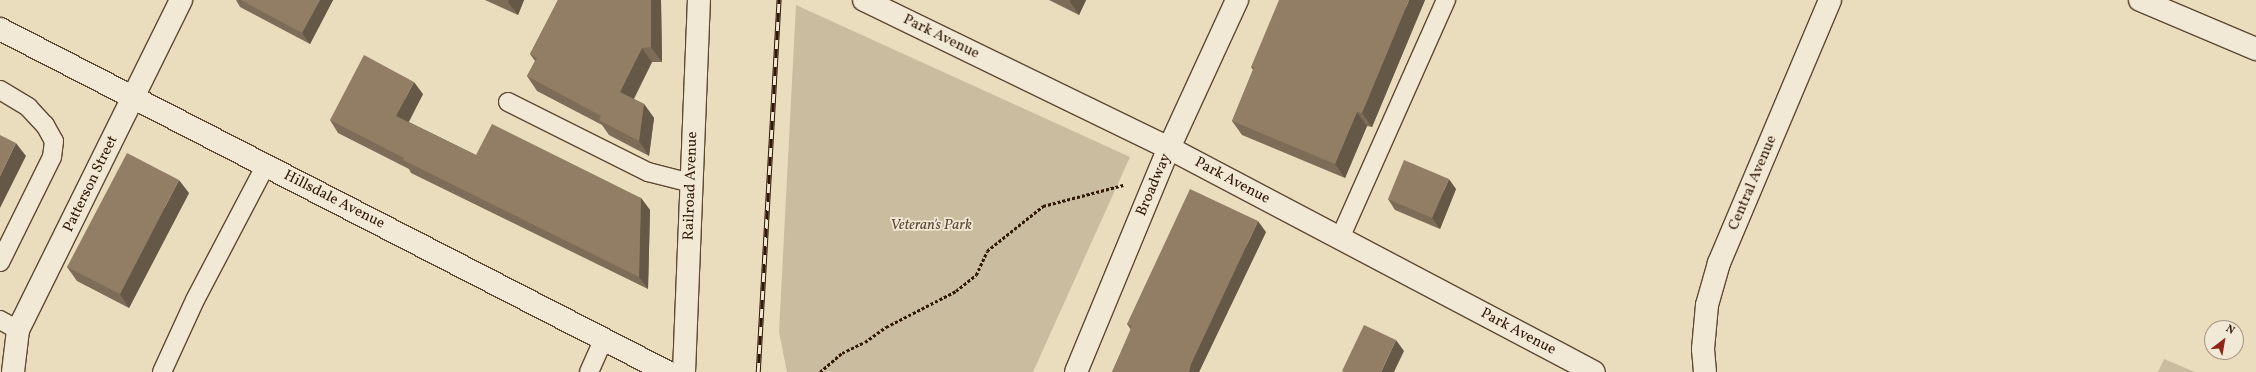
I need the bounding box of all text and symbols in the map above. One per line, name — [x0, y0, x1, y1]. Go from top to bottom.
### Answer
street label: Park Avenue — [900, 11, 982, 63]
street label: Railroad Avenue — [680, 131, 702, 241]
street label: Patterson Street — [60, 133, 122, 235]
street label: Central Avenue — [1725, 133, 1781, 233]
street label: Broadway — [1133, 151, 1175, 219]
street label: Park Avenue — [1191, 154, 1273, 208]
street label: Hillsdale Avenue — [281, 167, 387, 233]
park label: Veteran's Park — [890, 217, 972, 235]
street label: Park Avenue — [1477, 305, 1559, 359]
north arrow — [2204, 320, 2244, 360]
text: N — [2223, 322, 2237, 339]

